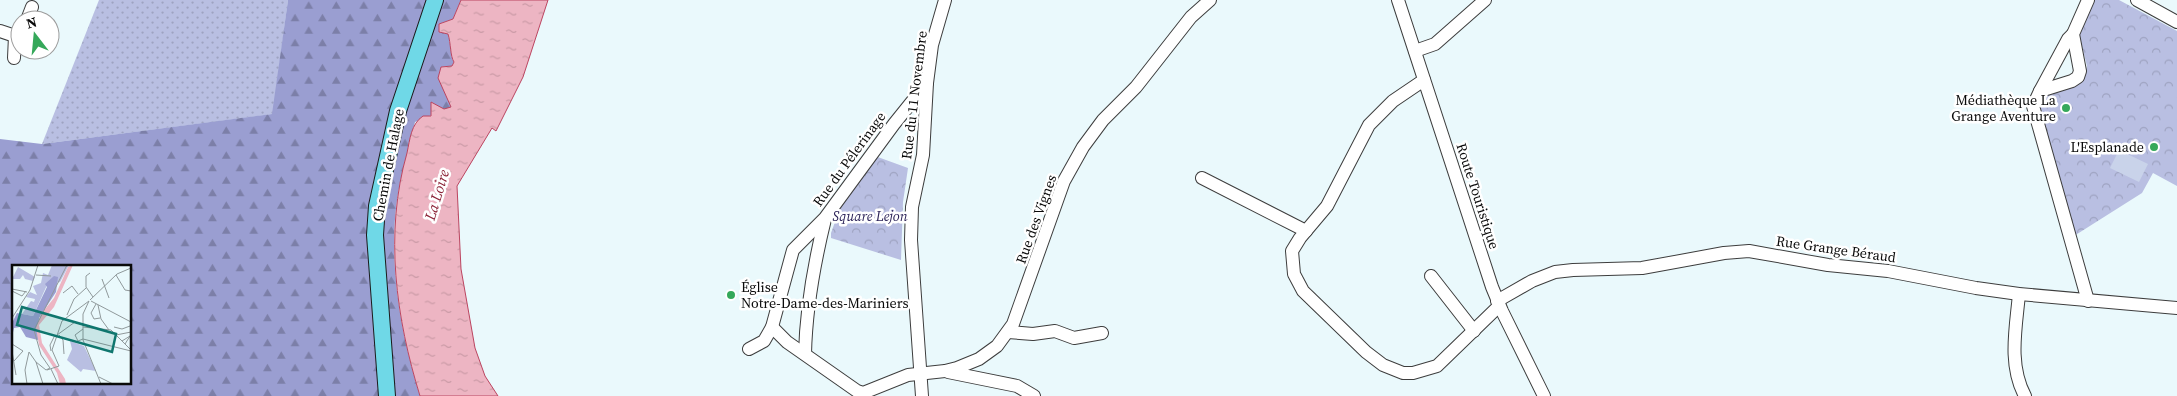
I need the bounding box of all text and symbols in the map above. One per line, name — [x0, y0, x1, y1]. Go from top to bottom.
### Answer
north arrow — [10, 10, 60, 60]
text: N — [24, 11, 39, 34]
street label: Rue du 11 Novembre — [896, 30, 932, 160]
place label: Médiathèque La Grange Aventure — [1951, 90, 2057, 126]
marker: Médiathèque La Grange Aventure — [2060, 102, 2072, 114]
street label: Chemin de Halage — [367, 107, 409, 223]
street label: Rue du Pélerinage — [808, 108, 890, 210]
place label: L'Esplanade — [2070, 137, 2144, 157]
street label: Route Touristique — [1451, 140, 1505, 252]
marker: L'Esplanade — [2148, 141, 2160, 153]
water label: La Loire — [419, 167, 454, 224]
street label: Rue des Vignes — [1011, 172, 1061, 266]
park label: Square Lejon — [832, 206, 908, 226]
street label: Rue Grange Béraud — [1775, 231, 1897, 267]
inset map — [12, 265, 131, 384]
place label: Église Notre-Dame-des-Mariniers — [741, 277, 909, 313]
marker: Église Notre-Dame-des-Mariniers — [725, 289, 737, 301]

